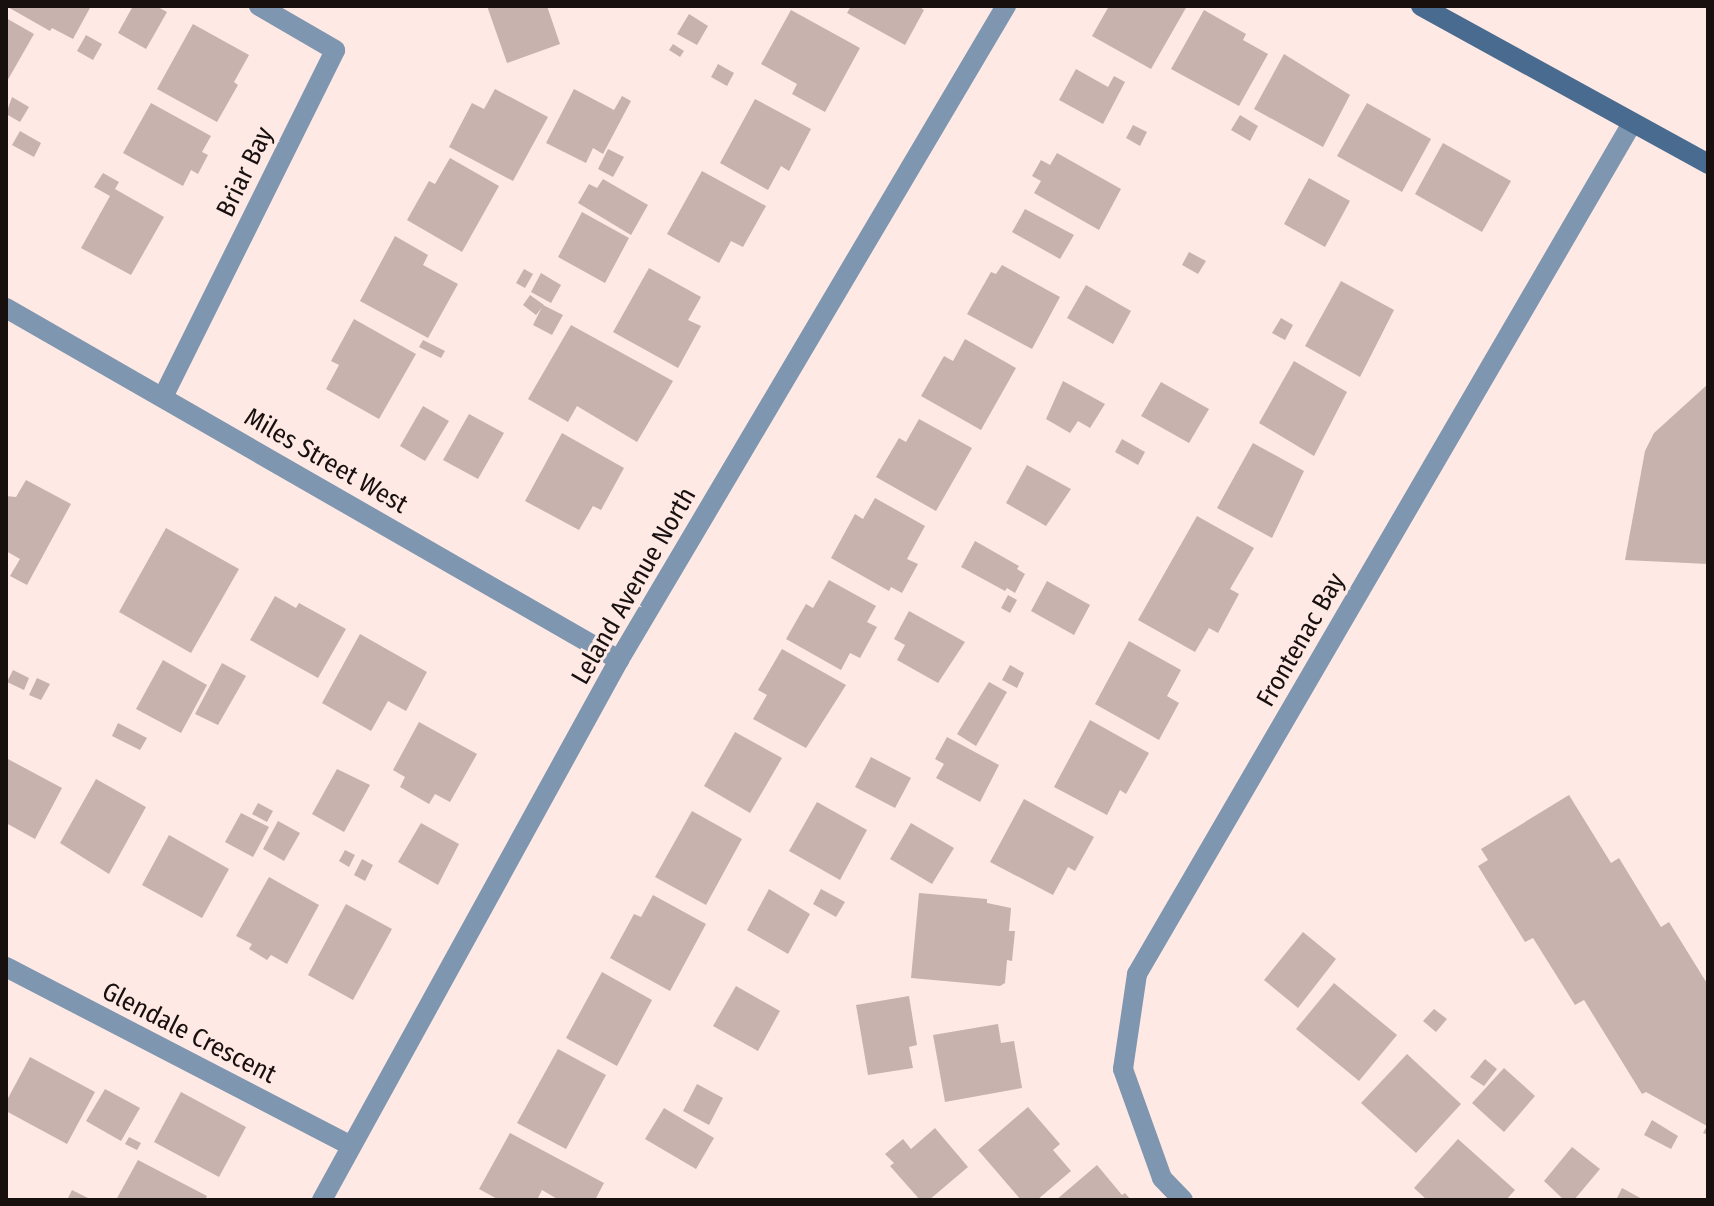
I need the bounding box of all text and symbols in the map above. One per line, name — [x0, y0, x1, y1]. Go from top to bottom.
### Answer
street label: Briar Bay — [210, 122, 280, 222]
street label: Miles Street West — [239, 402, 413, 520]
street label: Leland Avenue North — [565, 482, 703, 690]
street label: Frontenac Bay — [1250, 568, 1352, 712]
street label: Glendale Crescent — [97, 976, 281, 1090]

